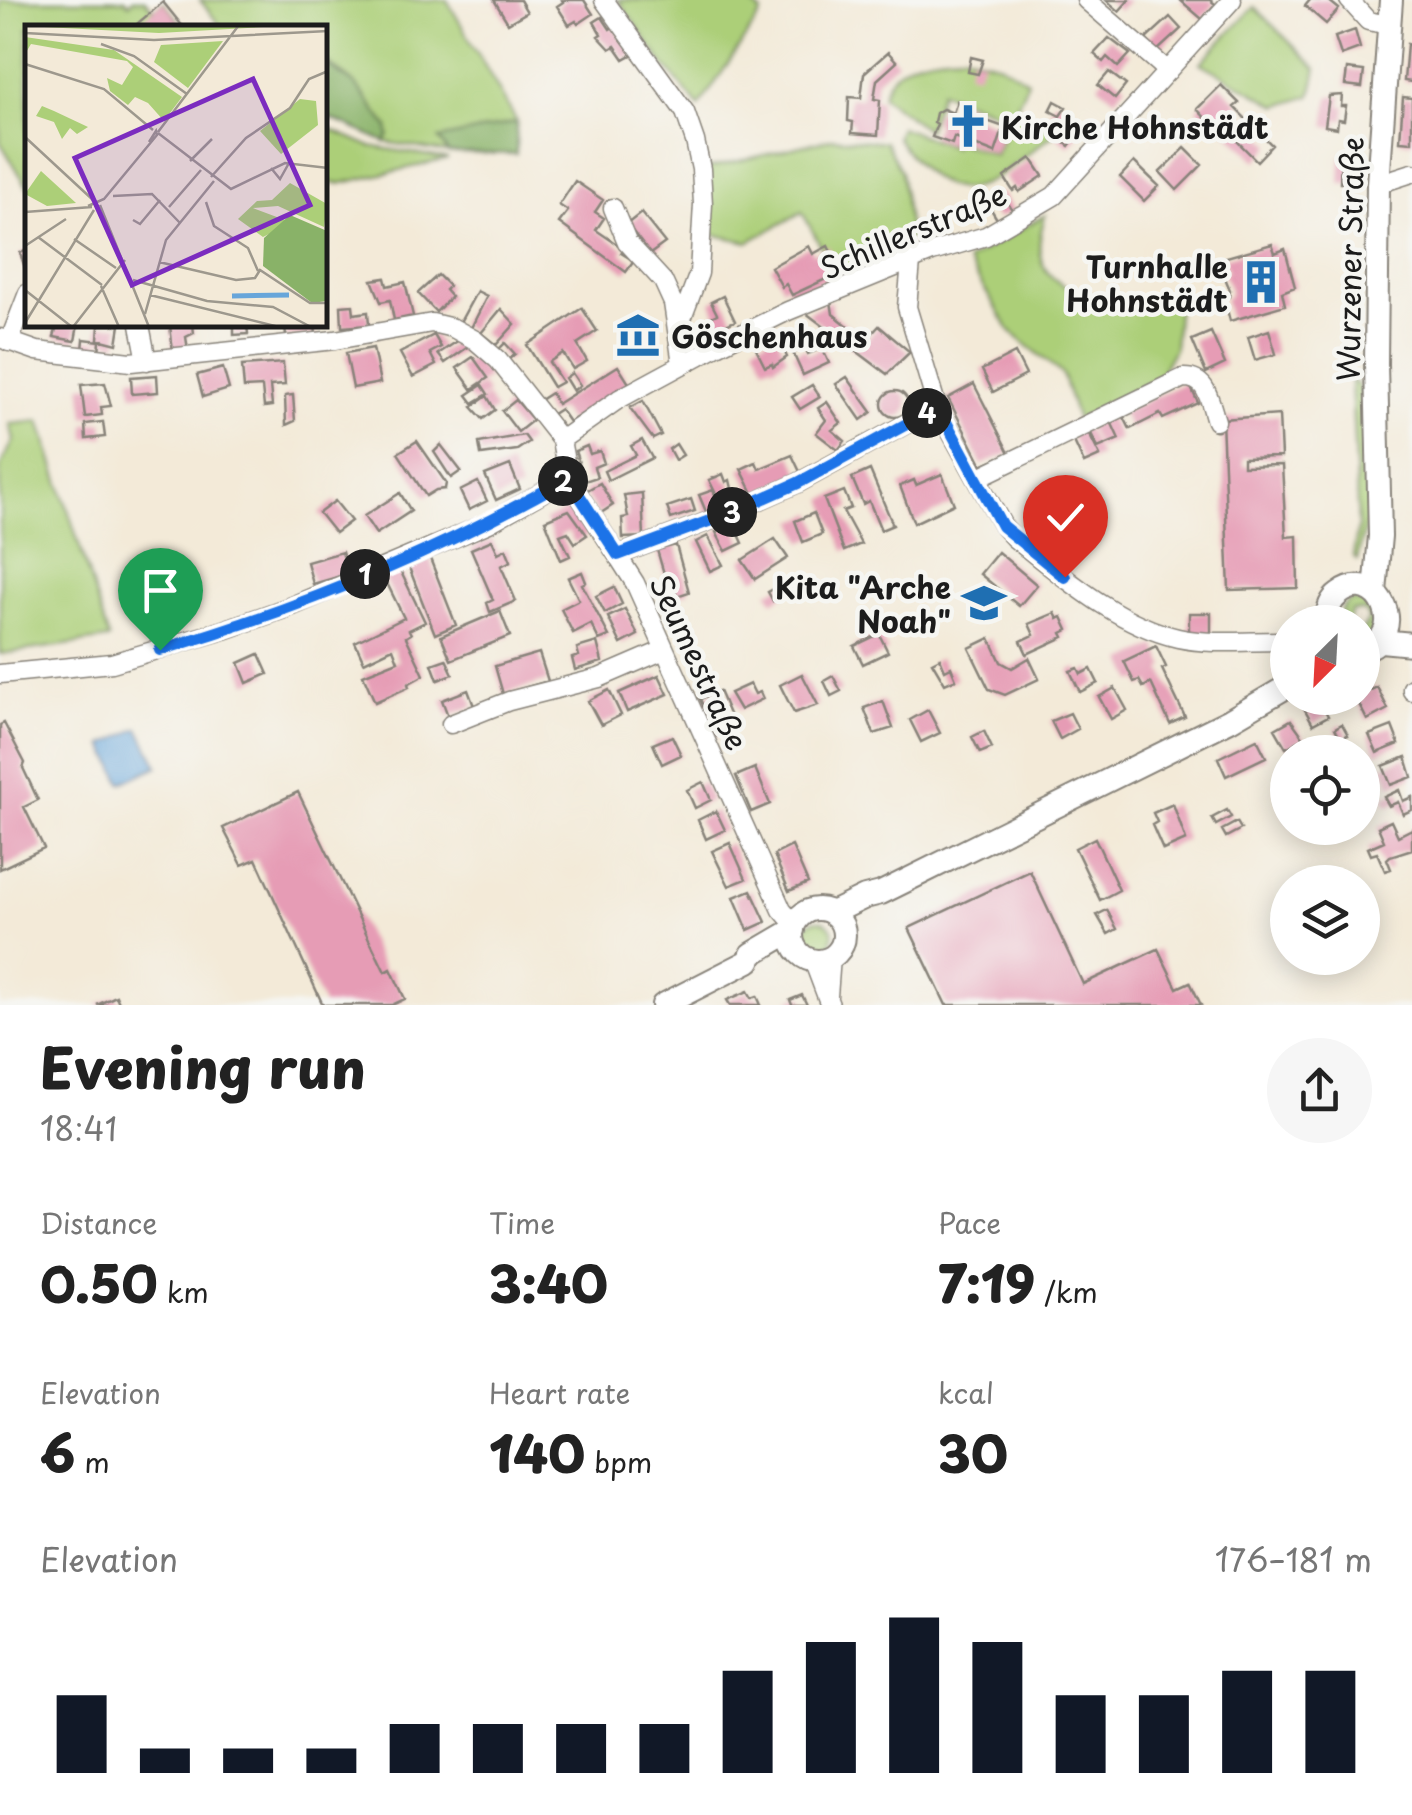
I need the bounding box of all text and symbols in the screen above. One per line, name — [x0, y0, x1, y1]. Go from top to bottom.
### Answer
inset map — [25, 25, 328, 328]
church icon: Kirche Hohnstädt — [944, 102, 992, 150]
place label: Kirche Hohnstädt — [1001, 104, 1269, 149]
street label: Wurzener Straße — [1324, 136, 1374, 382]
street label: Schillerstraße — [813, 171, 1013, 289]
place label: Turnhalle Hohnstädt — [1066, 243, 1228, 322]
building icon: Turnhalle Hohnstädt — [1237, 258, 1285, 306]
museum icon: Göschenhaus — [614, 311, 662, 359]
place label: Göschenhaus — [671, 313, 868, 358]
pin: 4 — [902, 388, 952, 438]
text: 4 — [917, 391, 937, 434]
pin: 2 — [538, 456, 588, 506]
text: 2 — [553, 459, 573, 502]
pin — [1023, 475, 1108, 578]
pin: 3 — [707, 487, 757, 537]
text: 3 — [723, 490, 741, 533]
icon: check — [1038, 490, 1093, 545]
pin — [118, 548, 203, 651]
pin: 1 — [340, 549, 390, 599]
text: 1 — [358, 552, 372, 595]
icon: arrive — [133, 563, 188, 618]
place label: Kita "Arche Noah" — [775, 564, 951, 643]
street label: Seumestraße — [640, 567, 760, 757]
school or university icon: Kita "Arche Noah" — [960, 579, 1008, 627]
north arrow — [1270, 605, 1380, 715]
map controls — [1270, 605, 1380, 975]
button: locate — [1270, 735, 1380, 845]
button: layers — [1270, 865, 1380, 975]
text: Evening run — [40, 1025, 366, 1108]
button: share — [1267, 1038, 1372, 1143]
text: 18:41 — [40, 1104, 117, 1152]
text: Distance — [40, 1201, 158, 1244]
text: Time — [489, 1201, 555, 1244]
text: Pace — [938, 1201, 1001, 1244]
text: 0.50 — [40, 1244, 158, 1320]
text: 3:40 — [489, 1244, 608, 1320]
text: 7:19 — [938, 1244, 1035, 1320]
text: km — [158, 1270, 209, 1313]
text: /km — [1035, 1270, 1098, 1313]
text: Elevation — [40, 1371, 161, 1414]
text: Heart rate — [489, 1371, 630, 1414]
text: kcal — [938, 1371, 994, 1414]
text: 6 — [40, 1414, 75, 1490]
text: 140 — [489, 1414, 585, 1490]
text: 30 — [938, 1414, 1008, 1490]
text: m — [75, 1440, 110, 1483]
text: bpm — [585, 1440, 652, 1483]
text: Elevation — [40, 1535, 178, 1583]
text: 176–181 m — [1215, 1535, 1372, 1583]

